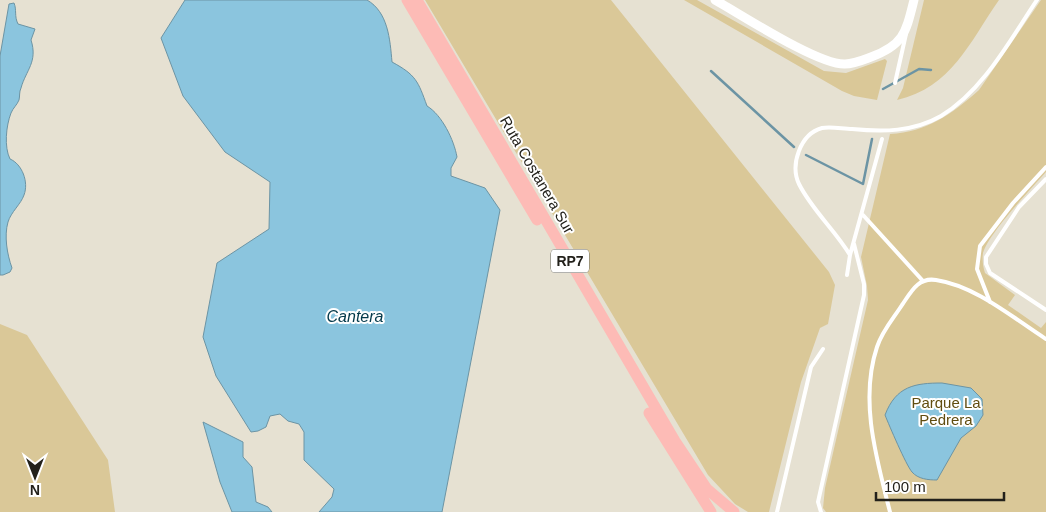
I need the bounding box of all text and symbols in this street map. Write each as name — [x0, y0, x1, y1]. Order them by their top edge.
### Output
street label: Ruta Costanera Sur — [497, 113, 578, 236]
road number: RP7 — [551, 250, 589, 272]
water label: Cantera — [327, 308, 384, 325]
park label: Parque La Pedrera — [911, 394, 981, 428]
north arrow — [10, 452, 60, 502]
scale bar — [876, 470, 1004, 502]
text: 100 m — [884, 478, 926, 495]
text: N — [30, 482, 40, 498]

